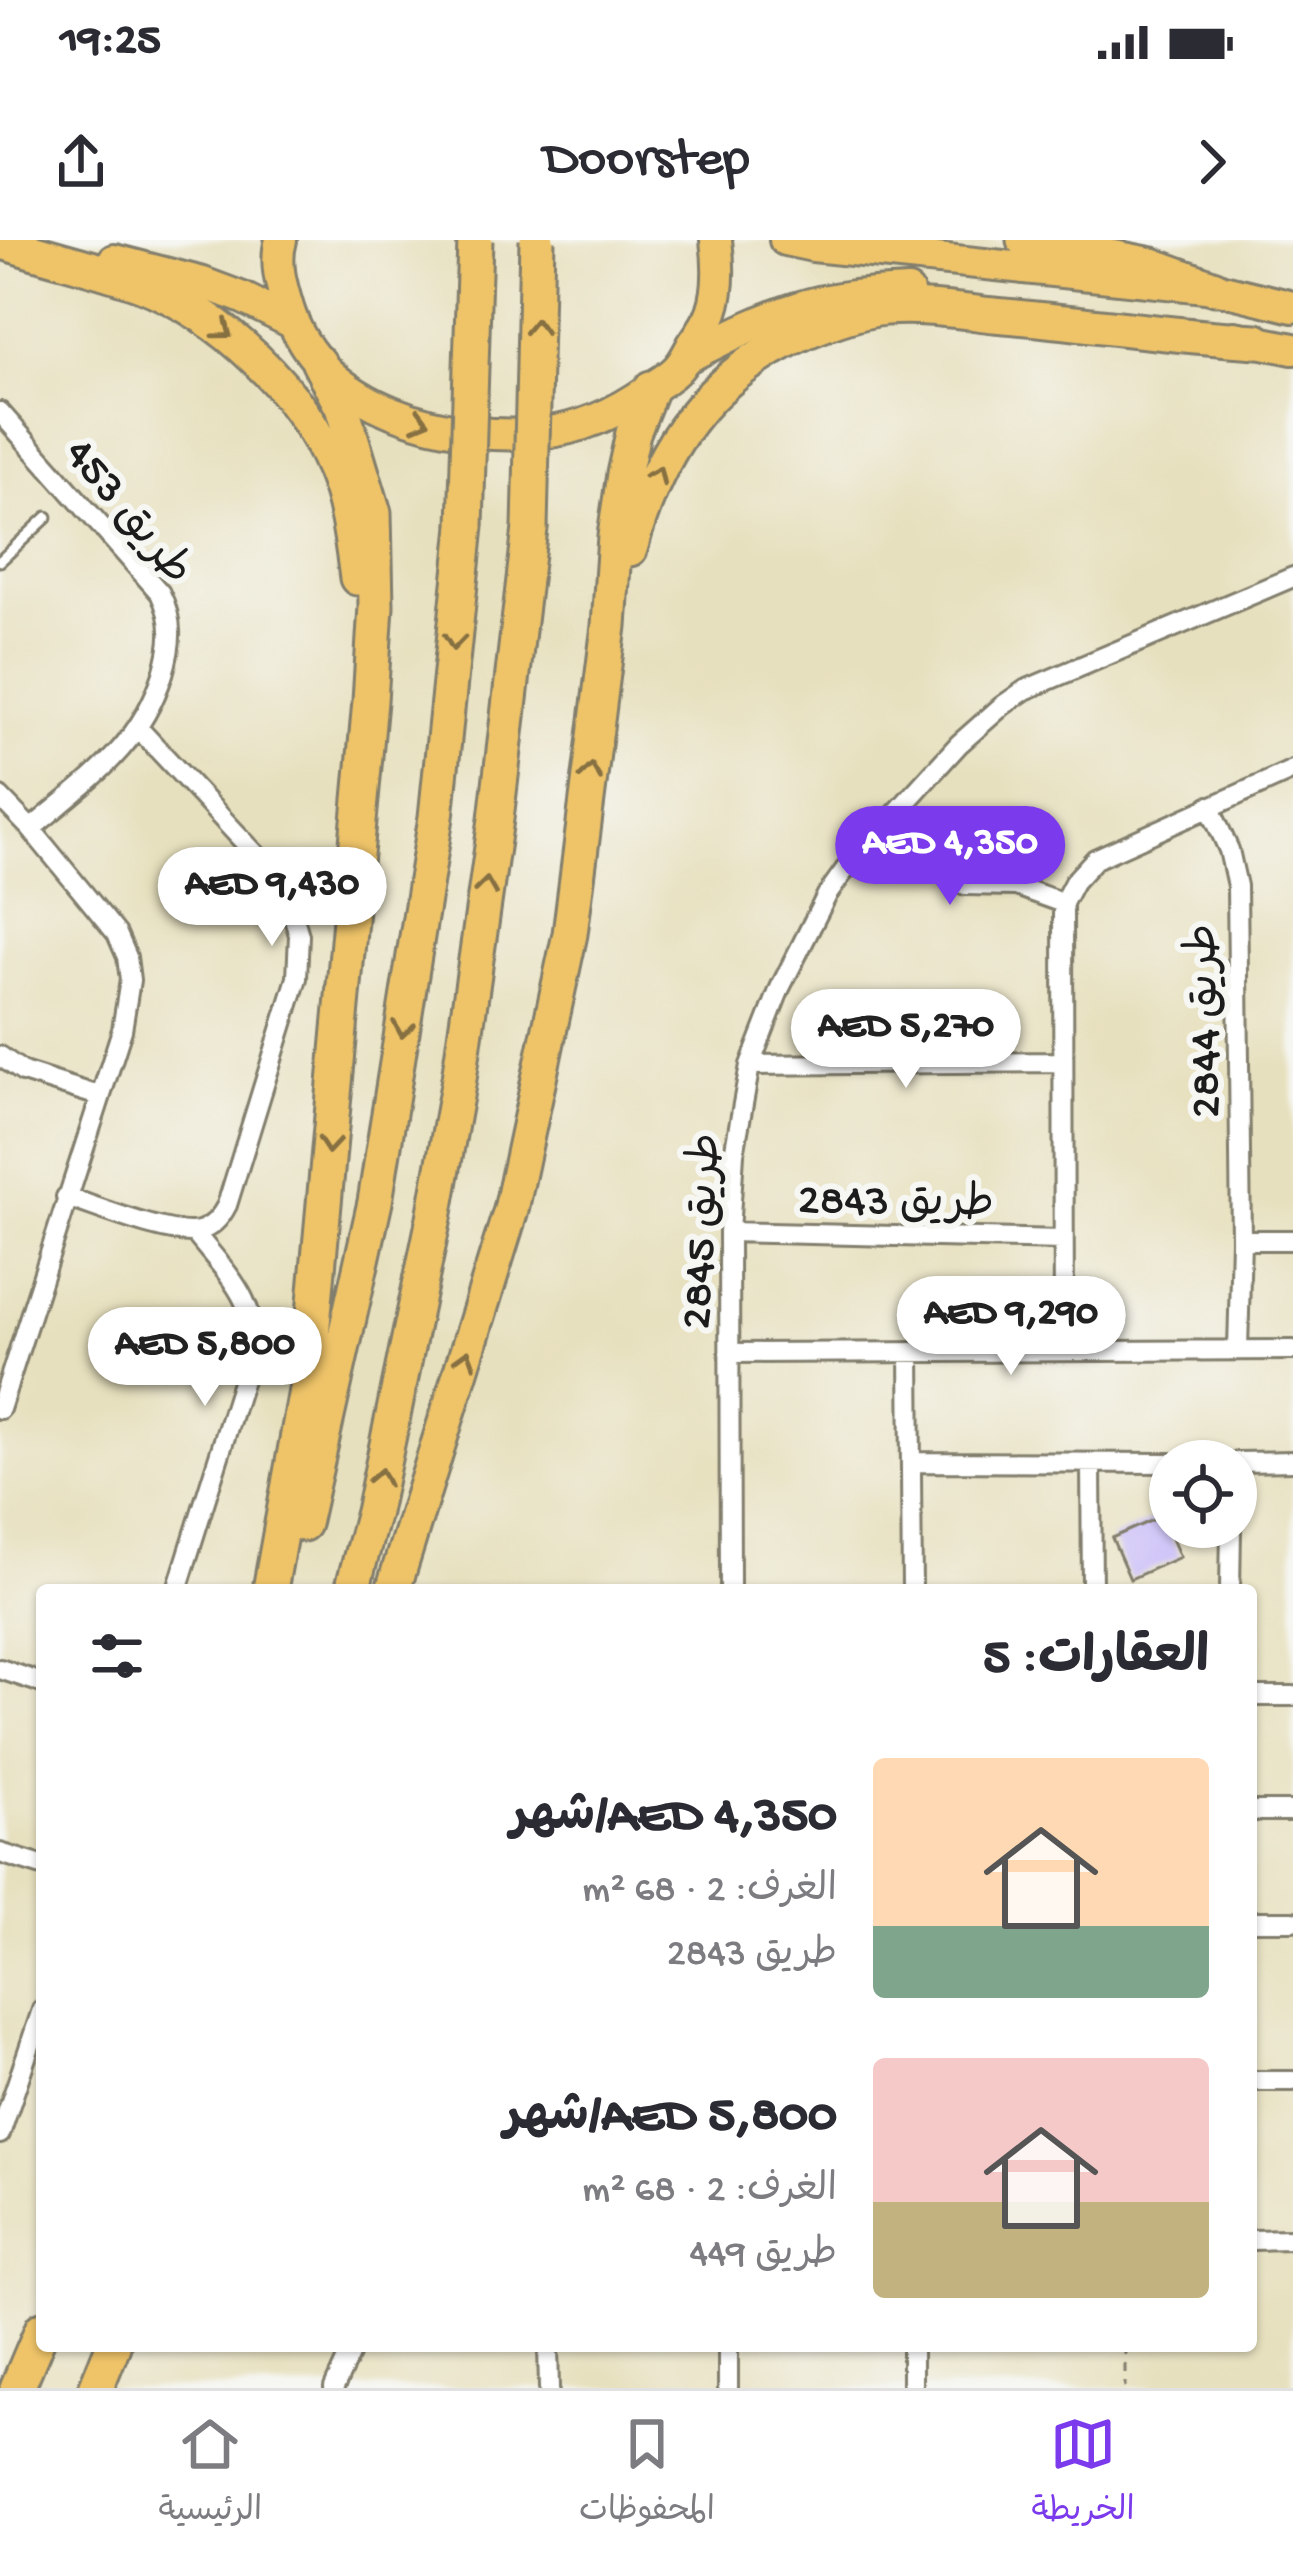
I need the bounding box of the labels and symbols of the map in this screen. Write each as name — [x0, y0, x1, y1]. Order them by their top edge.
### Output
one-way arrow — [210, 317, 232, 339]
one-way arrow — [522, 317, 548, 336]
one-way arrow — [411, 407, 431, 432]
street label: طريق 453 — [51, 430, 201, 598]
one-way arrow — [643, 466, 667, 487]
one-way arrow — [442, 633, 467, 652]
one-way arrow — [577, 763, 603, 782]
pin: AED 4,350 — [813, 806, 1087, 908]
pin: AED 9,430 — [135, 847, 409, 949]
one-way arrow — [472, 876, 498, 896]
street label: طريق 2844 — [1179, 923, 1236, 1119]
pin: AED 5,270 — [769, 989, 1043, 1091]
one-way arrow — [391, 1019, 416, 1039]
street label: طريق 2845 — [673, 1132, 736, 1331]
one-way arrow — [317, 1136, 342, 1155]
street label: طريق 2843 — [797, 1176, 995, 1233]
pin: AED 9,290 — [874, 1276, 1148, 1378]
pin: AED 5,800 — [68, 1307, 342, 1409]
one-way arrow — [452, 1348, 477, 1369]
one-way arrow — [367, 1467, 392, 1487]

